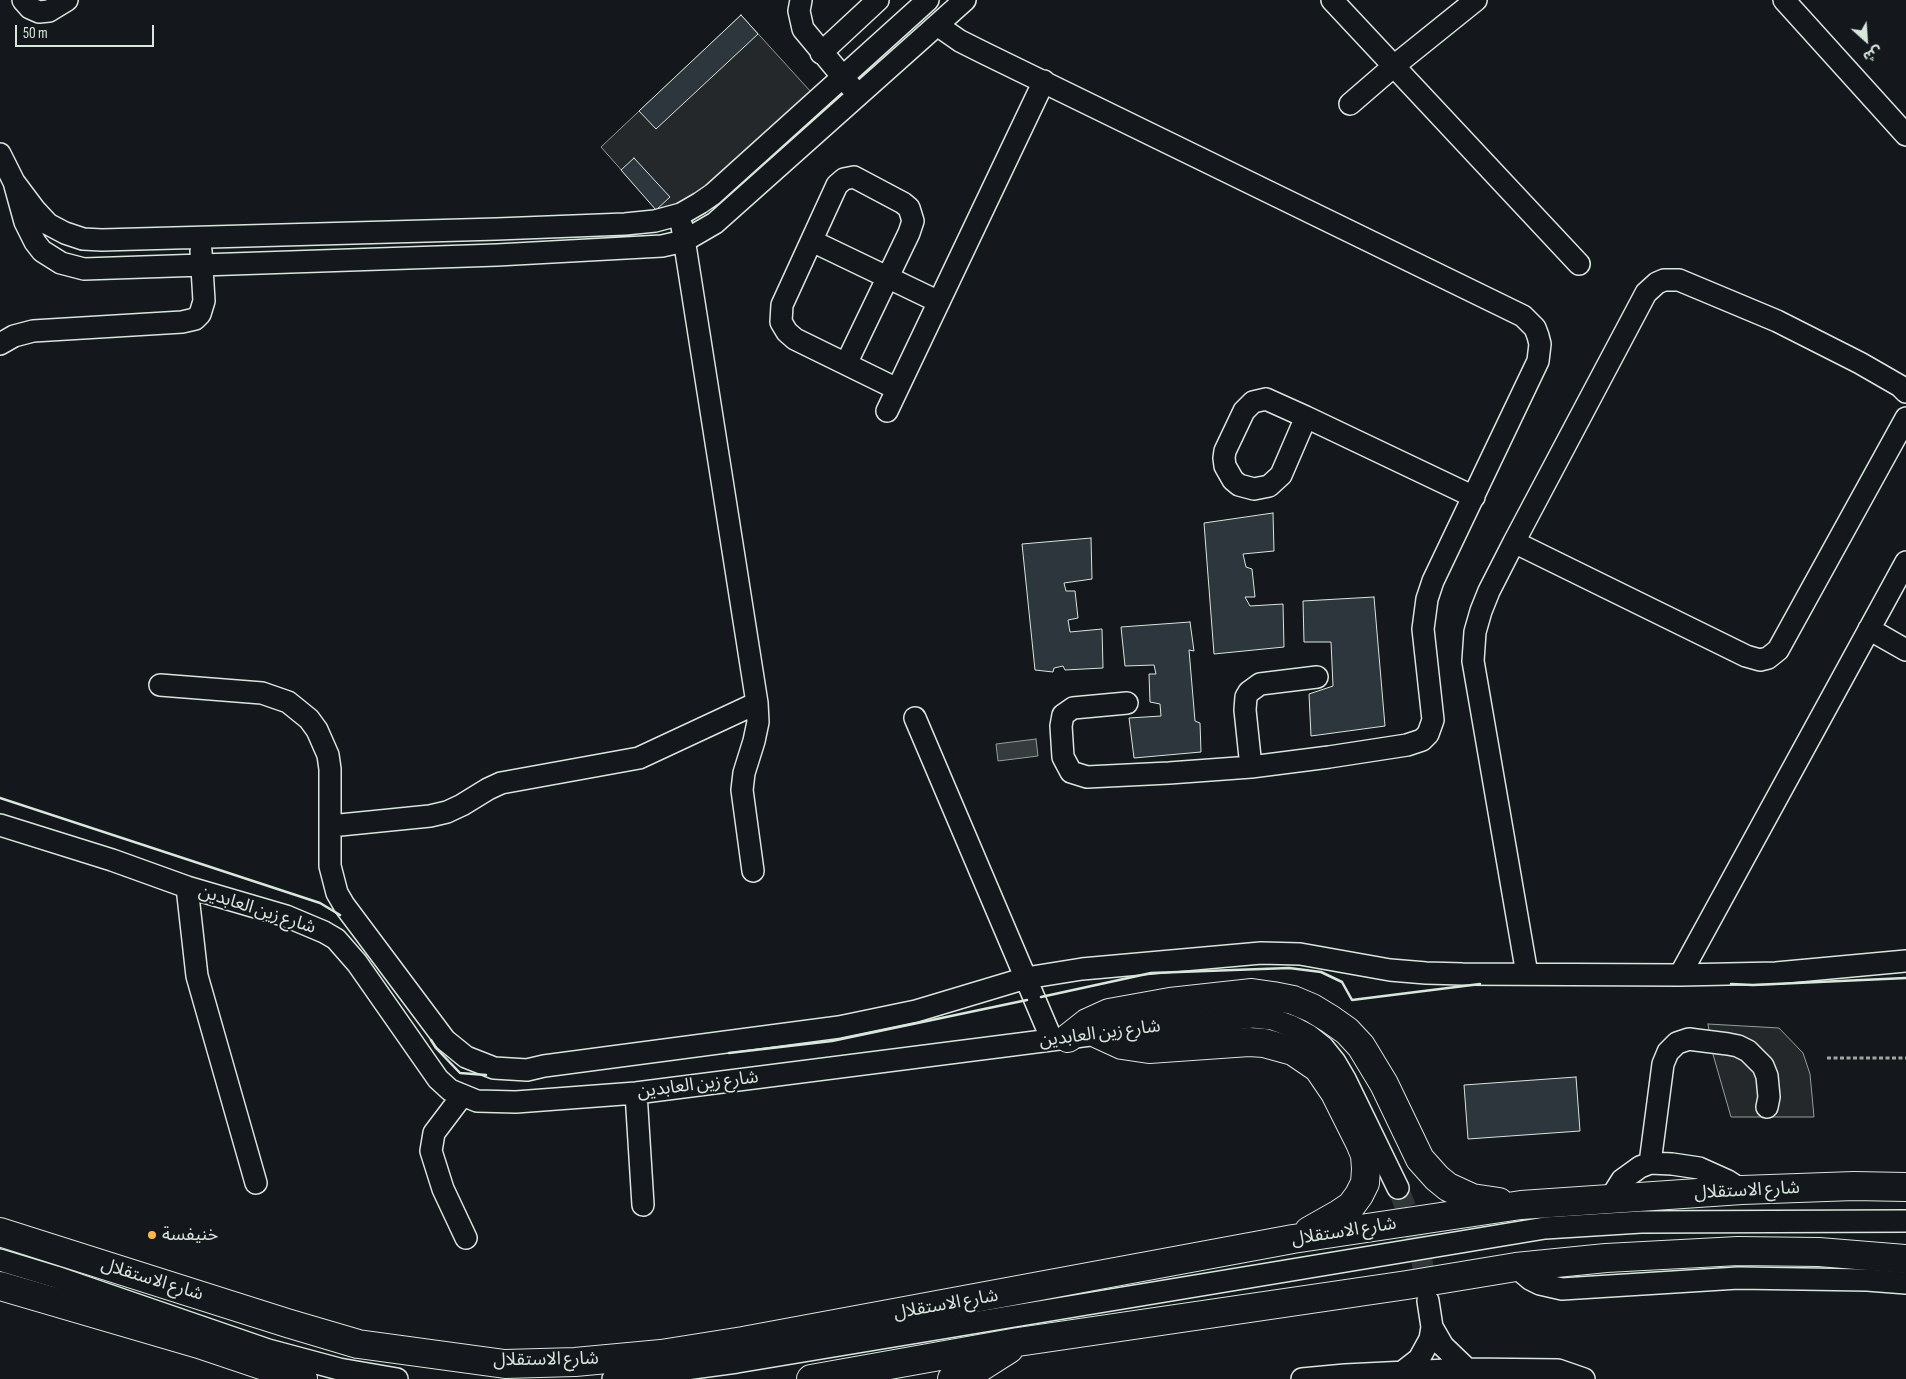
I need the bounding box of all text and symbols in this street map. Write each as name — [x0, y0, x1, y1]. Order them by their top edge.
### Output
scale bar — [18, 15, 156, 47]
north arrow — [1841, 15, 1891, 65]
text: 50 m — [23, 24, 48, 43]
text: ش — [1860, 42, 1885, 66]
street label: شارع زين العابدين — [196, 881, 318, 939]
street label: شارع زين العابدين — [1038, 1016, 1162, 1052]
street label: شارع زين العابدين — [636, 1067, 760, 1103]
street label: شارع الاستقلال — [1694, 1177, 1800, 1205]
street label: شارع الاستقلال — [1290, 1213, 1398, 1251]
place label: خنيفسة — [162, 1224, 218, 1246]
marker: خنيفسة — [146, 1229, 158, 1241]
street label: شارع الاستقلال — [98, 1254, 206, 1306]
street label: شارع الاستقلال — [892, 1285, 1000, 1325]
street label: شارع الاستقلال — [493, 1348, 599, 1372]

